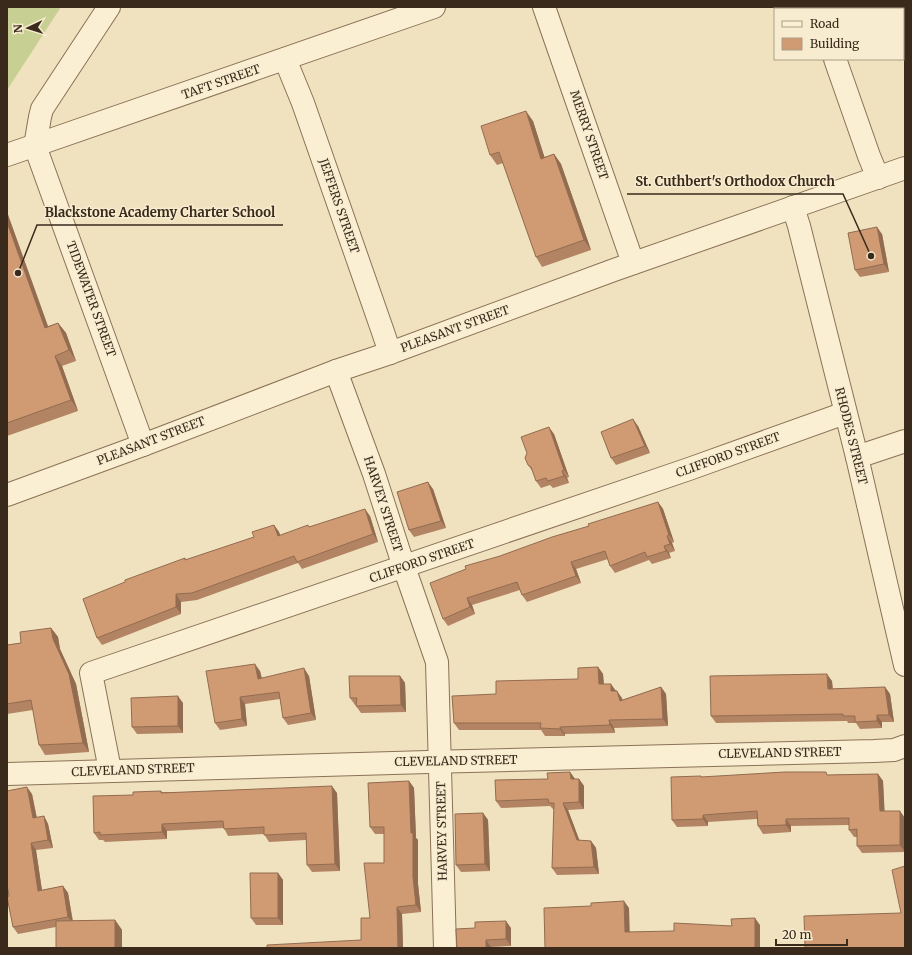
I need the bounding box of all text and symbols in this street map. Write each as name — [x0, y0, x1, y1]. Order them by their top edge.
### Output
north arrow — [8, 8, 48, 48]
legend — [774, 8, 904, 60]
text: Road — [810, 16, 839, 31]
text: N — [11, 24, 25, 34]
text: Building — [810, 36, 860, 51]
street label: TAFT STREET — [180, 61, 263, 102]
street label: MERRY STREET — [567, 88, 612, 182]
street label: JEFFERS STREET — [316, 155, 363, 256]
callout: St. Cuthbert's Orthodox Church — [627, 169, 843, 194]
text: St. Cuthbert's Orthodox Church — [635, 173, 835, 190]
callout: Blackstone Academy Charter School — [37, 200, 283, 225]
text: Blackstone Academy Charter School — [45, 204, 275, 221]
street label: TIDEWATER STREET — [64, 239, 120, 359]
street label: PLEASANT STREET — [398, 302, 512, 355]
street label: RHODES STREET — [832, 386, 871, 487]
street label: PLEASANT STREET — [95, 413, 208, 468]
street label: CLIFFORD STREET — [674, 428, 783, 480]
street label: HARVEY STREET — [361, 454, 406, 554]
street label: CLIFFORD STREET — [367, 535, 477, 586]
street label: CLEVELAND STREET — [718, 744, 842, 761]
street label: CLEVELAND STREET — [394, 752, 518, 769]
street label: CLEVELAND STREET — [71, 760, 196, 779]
street label: HARVEY STREET — [433, 780, 450, 881]
scale bar — [776, 921, 847, 947]
text: 20 m — [782, 927, 811, 942]

